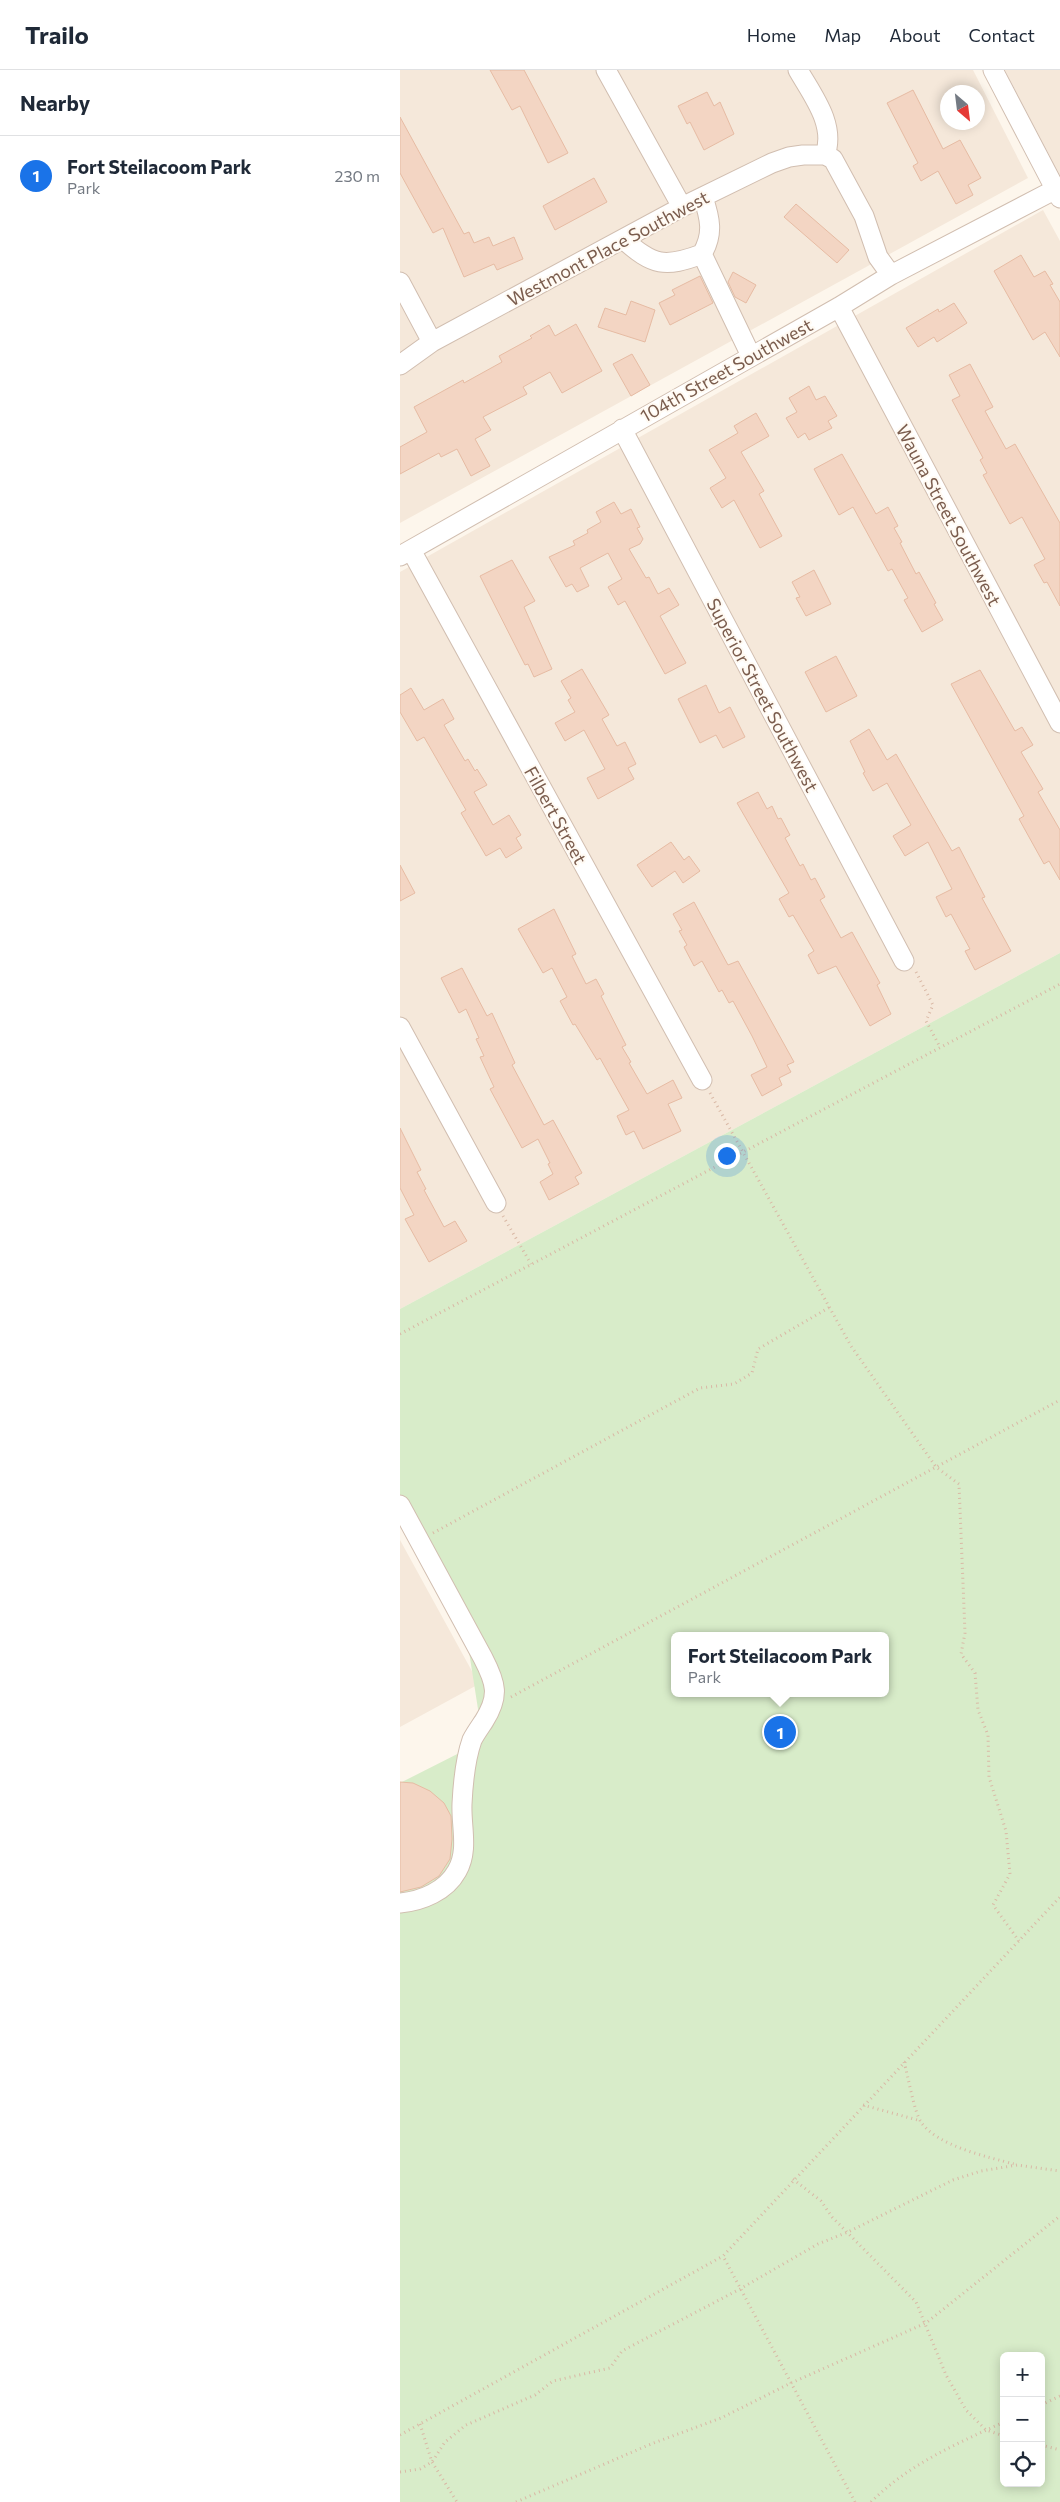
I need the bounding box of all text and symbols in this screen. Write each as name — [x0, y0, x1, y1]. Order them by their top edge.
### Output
text: Trailo — [25, 20, 89, 49]
text: Home — [747, 24, 796, 46]
text: Map — [824, 24, 861, 46]
text: About — [889, 24, 941, 46]
text: Contact — [969, 24, 1035, 46]
north arrow — [940, 85, 985, 130]
text: Nearby — [20, 90, 90, 115]
text: Fort Steilacoom Park — [67, 155, 251, 178]
text: 1 — [32, 166, 40, 185]
text: 230 m — [335, 166, 380, 185]
text: Park — [67, 178, 100, 197]
street label: Westmont Place Southwest — [504, 186, 712, 310]
street label: 104th Street Southwest — [636, 313, 816, 427]
street label: Wauna Street Southwest — [892, 421, 1006, 609]
street label: Superior Street Southwest — [703, 594, 823, 796]
street label: Filbert Street — [520, 762, 592, 868]
your location — [714, 1143, 740, 1169]
popup — [671, 1632, 889, 1697]
text: Fort Steilacoom Park — [688, 1644, 872, 1667]
text: Park — [688, 1667, 721, 1686]
pin: 1 — [764, 1713, 796, 1751]
map controls — [1000, 2352, 1045, 2487]
button: + — [1000, 2352, 1045, 2397]
button: − — [1000, 2397, 1045, 2442]
button: locate — [1000, 2442, 1045, 2487]

